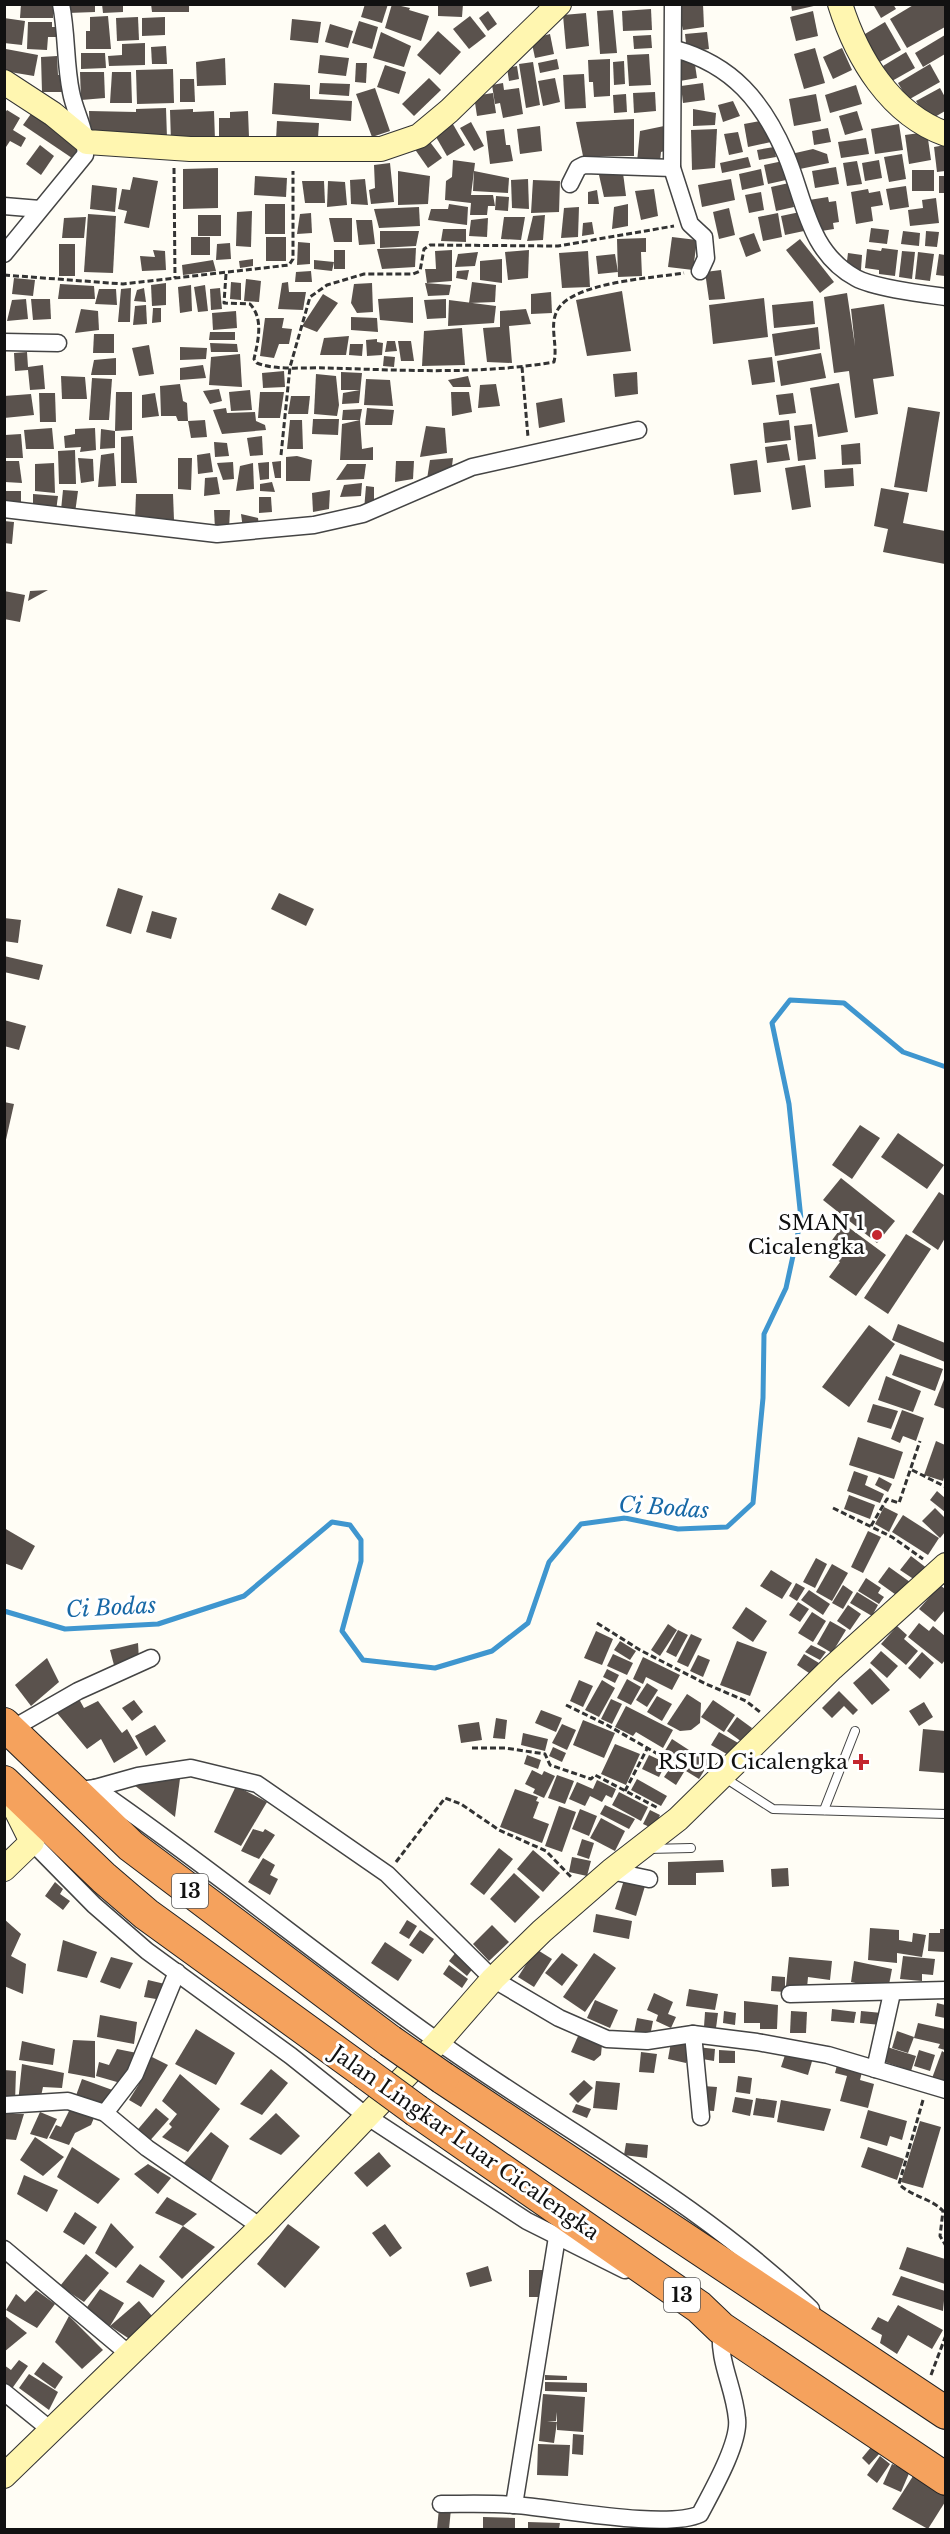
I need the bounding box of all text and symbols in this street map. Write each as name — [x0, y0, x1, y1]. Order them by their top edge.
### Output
place label: SMAN 1 Cicalengka — [748, 1210, 865, 1260]
marker: SMAN 1 Cicalengka — [870, 1228, 884, 1242]
water label: Ci Bodas — [618, 1491, 710, 1524]
water label: Ci Bodas — [65, 1592, 157, 1623]
place label: RSUD Cicalengka — [658, 1749, 848, 1775]
marker: RSUD Cicalengka — [852, 1753, 870, 1771]
road number: 13 — [172, 1874, 208, 1908]
street label: Jalan Lingkar Luar Cicalengka — [323, 2038, 604, 2246]
road number: 13 — [664, 2278, 700, 2312]

